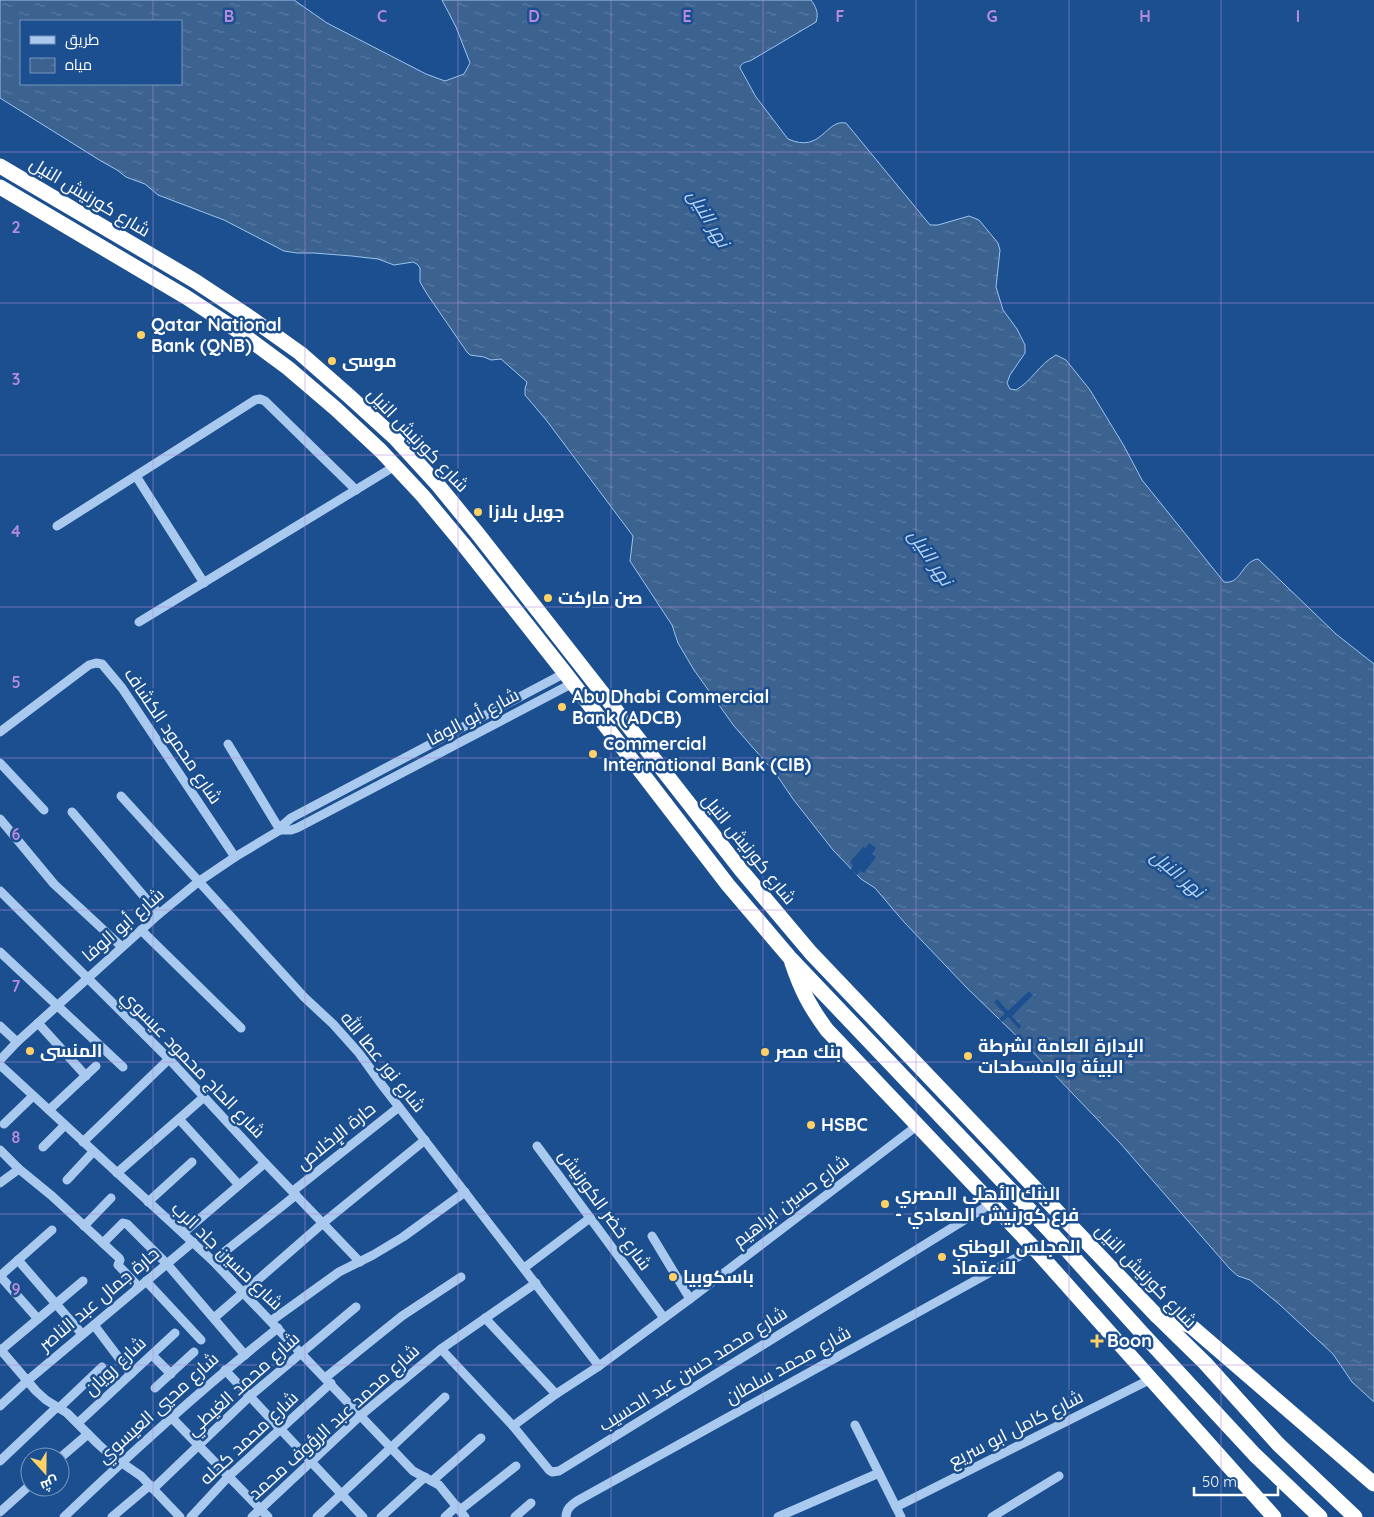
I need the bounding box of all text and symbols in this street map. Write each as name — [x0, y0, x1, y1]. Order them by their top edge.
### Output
text: B — [224, 6, 234, 26]
text: C — [377, 6, 387, 26]
text: D — [528, 6, 540, 26]
text: E — [682, 6, 692, 26]
text: F — [836, 6, 845, 26]
text: G — [986, 6, 998, 26]
text: H — [1139, 6, 1151, 26]
text: I — [1296, 6, 1300, 26]
legend — [20, 20, 182, 85]
text: طريق — [65, 30, 99, 50]
text: مياه — [65, 55, 92, 74]
street label: شارع كورنيش النيل — [25, 152, 155, 242]
water label: نهر النيل — [682, 185, 737, 253]
text: 2 — [11, 217, 21, 237]
place label: Qatar National Bank (QNB) — [151, 313, 282, 357]
marker: Qatar National Bank (QNB) — [135, 329, 147, 341]
place label: موسى — [342, 349, 397, 372]
marker: موسى — [326, 355, 338, 367]
text: 3 — [12, 369, 20, 389]
street label: شارع كورنيش النيل — [362, 383, 474, 497]
place label: جويل بلازا — [488, 500, 564, 523]
marker: جويل بلازا — [472, 506, 484, 518]
text: 4 — [11, 521, 21, 541]
water label: نهر النيل — [903, 524, 960, 592]
place label: صن ماركت — [558, 586, 643, 609]
marker: صن ماركت — [542, 592, 554, 604]
street label: شارع محمود الكشاف — [118, 663, 228, 809]
text: 5 — [11, 672, 21, 692]
street label: شارع أبو الوفا — [423, 683, 523, 751]
place label: Abu Dhabi Commercial Bank (ADCB) — [572, 685, 769, 729]
marker: Abu Dhabi Commercial Bank (ADCB) — [556, 701, 568, 713]
place label: Commercial International Bank (CIB) — [603, 732, 811, 776]
marker: Commercial International Bank (CIB) — [587, 748, 599, 760]
street label: شارع كورنيش النيل — [697, 788, 801, 910]
text: 6 — [12, 824, 21, 844]
water label: نهر النيل — [1146, 843, 1211, 904]
street label: شارع أبو الوفا — [77, 883, 169, 967]
text: 7 — [12, 976, 21, 996]
street label: شارع الحاج محمود عيسوي — [114, 985, 270, 1145]
street label: شارع نور عطا الله — [335, 1007, 431, 1117]
place label: الإدارة العامة لشرطة البيئة والمسطحات — [978, 1034, 1144, 1078]
place label: المنسى — [40, 1039, 102, 1062]
place label: بنك مصر — [774, 1040, 841, 1063]
marker: المنسى — [24, 1045, 36, 1057]
marker: بنك مصر — [759, 1046, 771, 1058]
marker: الإدارة العامة لشرطة البيئة والمسطحات — [962, 1050, 974, 1062]
street label: حارة الإخلاص — [291, 1097, 380, 1175]
place label: HSBC — [821, 1113, 868, 1136]
marker: HSBC — [805, 1119, 817, 1131]
text: 8 — [12, 1127, 21, 1147]
street label: شارع خضر الكورنيش — [553, 1145, 657, 1275]
street label: شارع حسين ابراهيم — [728, 1149, 854, 1253]
place label: البنك الأهلي المصري - فرع كورنيش المعادي — [895, 1182, 1079, 1229]
street label: شارع حسين جاد الرب — [166, 1197, 288, 1315]
marker: البنك الأهلي المصري - فرع كورنيش المعادي — [879, 1198, 891, 1210]
street label: شارع كورنيش النيل — [1090, 1219, 1202, 1333]
place label: المجلس الوطني للاعتماد — [952, 1235, 1081, 1279]
street label: حارة جمال عبد الناصر — [33, 1242, 164, 1356]
marker: المجلس الوطني للاعتماد — [936, 1251, 948, 1263]
place label: باسكوبيا — [683, 1265, 754, 1288]
marker: باسكوبيا — [667, 1271, 679, 1283]
text: 9 — [11, 1279, 21, 1299]
street label: شارع محمد حسن عبد الحسيب — [594, 1301, 792, 1437]
street label: شارع محمد سلطان — [721, 1321, 855, 1409]
street label: شارع محمد الغيطي — [181, 1327, 306, 1443]
place label: Boon — [1107, 1329, 1152, 1352]
street label: شارع رويان — [79, 1331, 151, 1401]
marker: Boon — [1091, 1335, 1103, 1347]
street label: شارع محمد عبد الرؤوف محمد — [244, 1339, 424, 1505]
street label: شارع محيي العيسوي — [92, 1347, 225, 1470]
street label: شارع كامل ابو سريع — [945, 1385, 1087, 1473]
street label: شارع محمد كحله — [194, 1386, 304, 1490]
north arrow — [20, 1447, 70, 1497]
scale bar — [1194, 1464, 1278, 1496]
text: 50 m — [1202, 1472, 1237, 1491]
text: ش — [38, 1473, 61, 1496]

